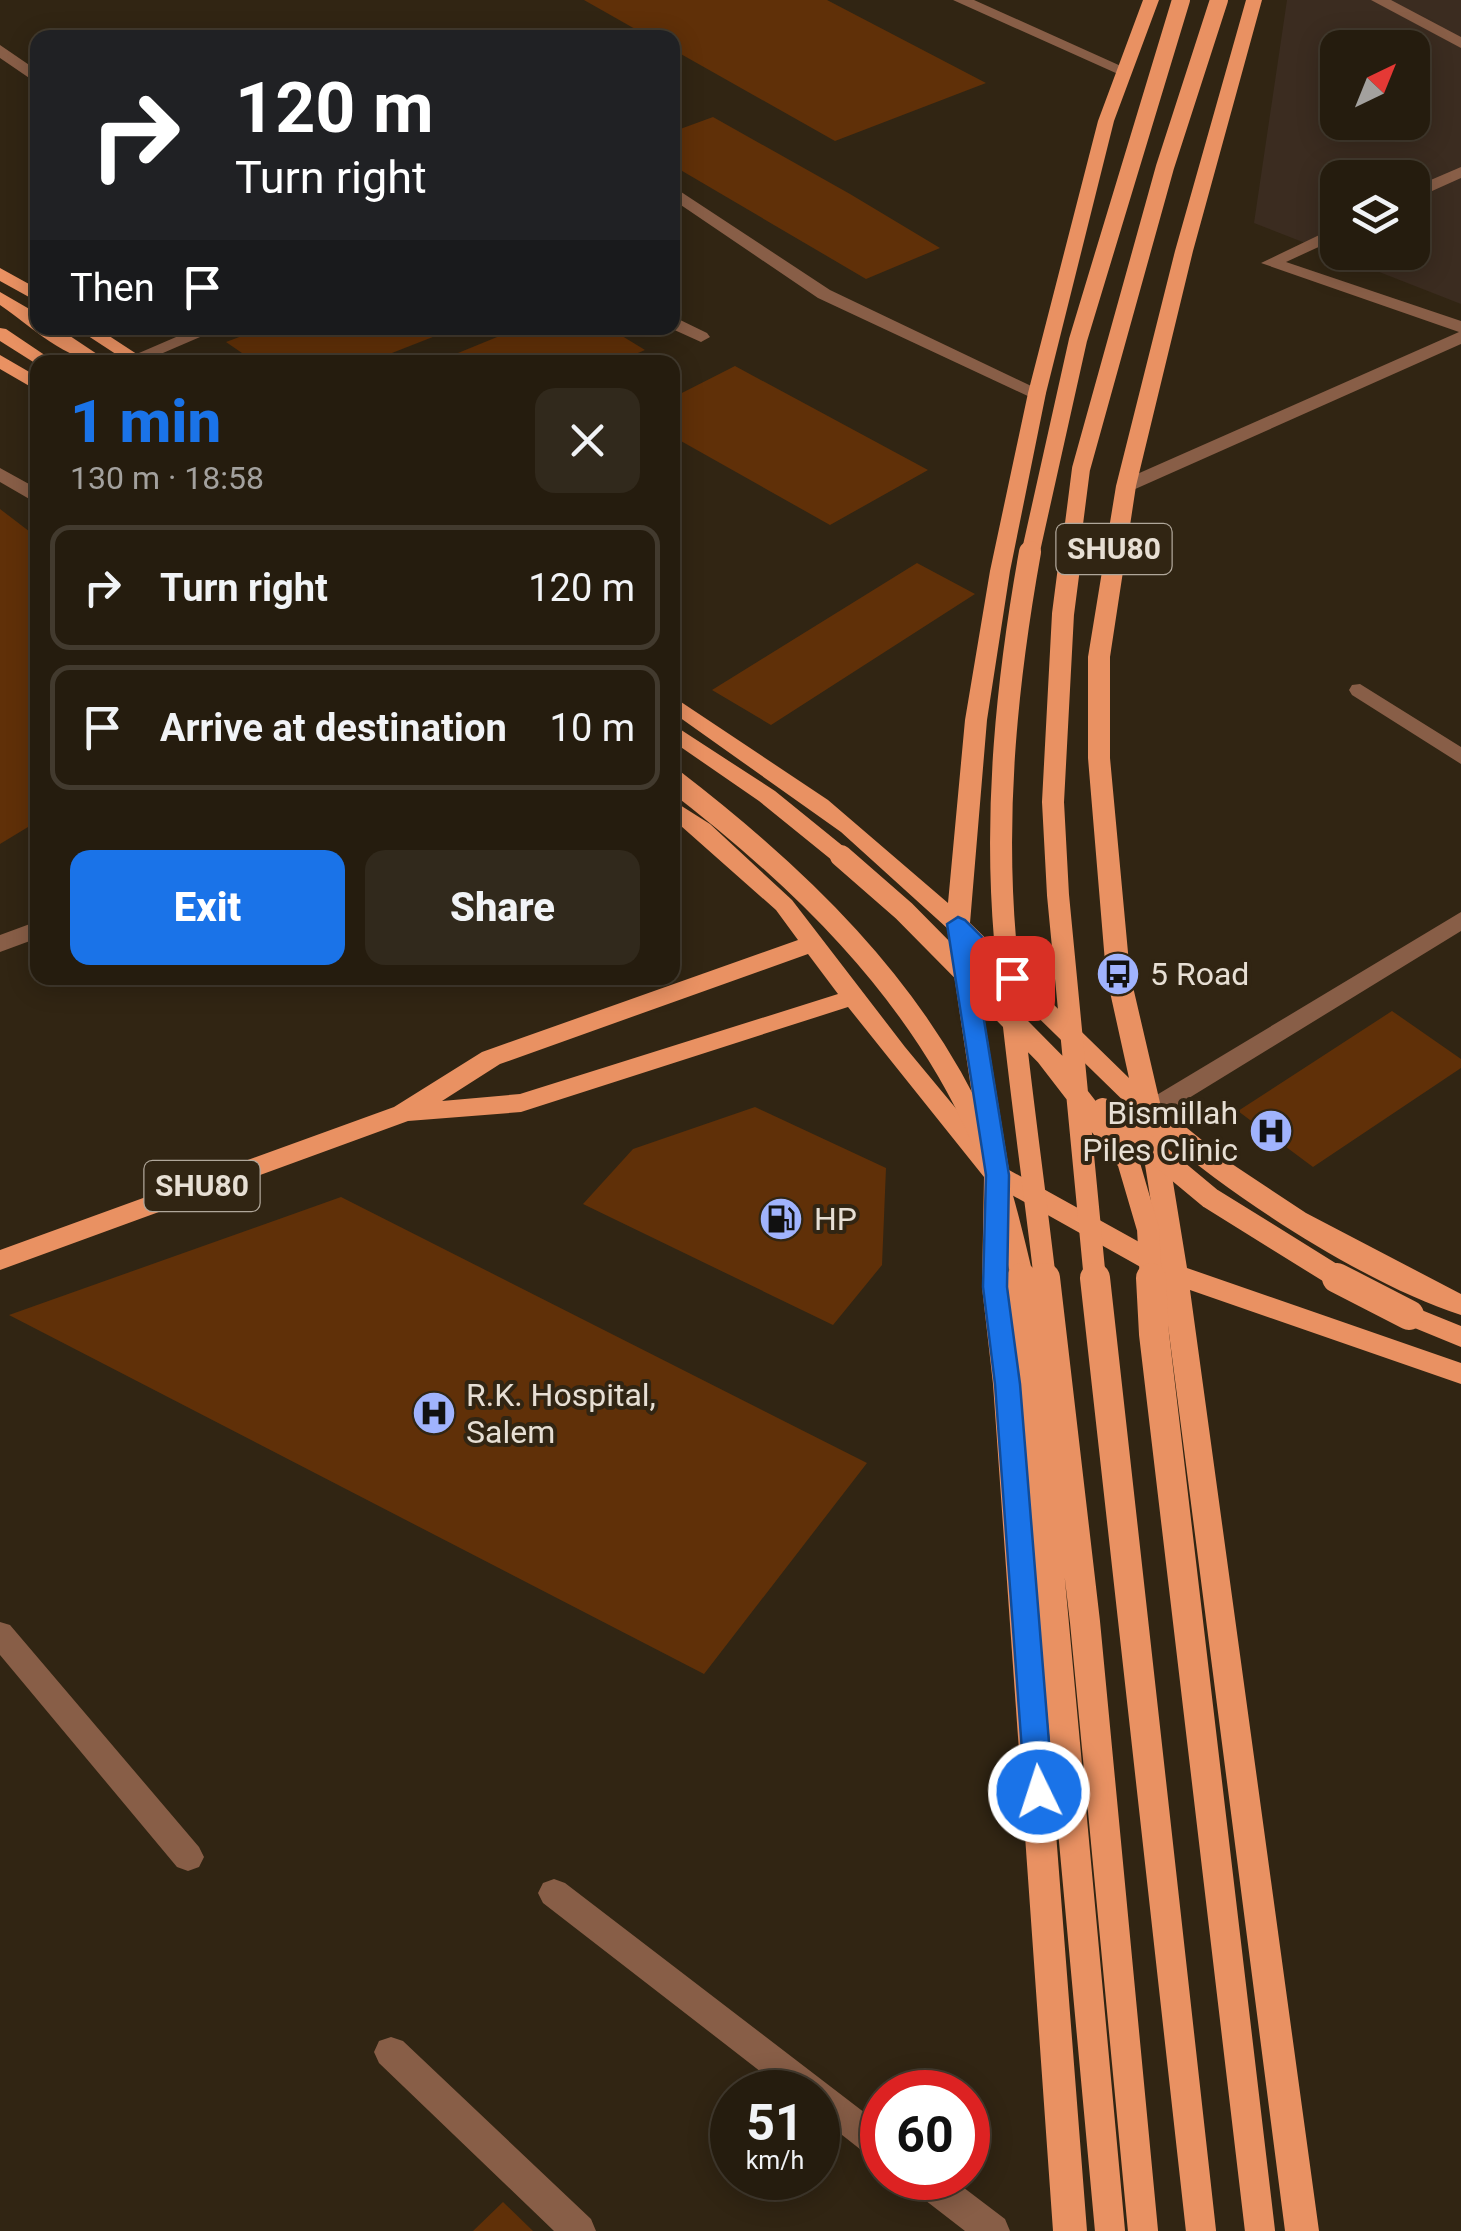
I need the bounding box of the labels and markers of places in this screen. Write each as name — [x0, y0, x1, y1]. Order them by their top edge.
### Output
pin — [970, 936, 1055, 1021]
bus stop icon: 5 Road — [1095, 951, 1141, 997]
place label: 5 Road — [1150, 955, 1249, 993]
place label: Bismillah Piles Clinic — [1082, 1094, 1238, 1169]
hospital icon: Bismillah Piles Clinic — [1248, 1108, 1294, 1154]
fuel station icon: HP — [758, 1196, 804, 1242]
place label: HP — [814, 1200, 857, 1238]
place label: R.K. Hospital, Salem — [466, 1376, 656, 1451]
hospital icon: R.K. Hospital, Salem — [411, 1390, 457, 1436]

